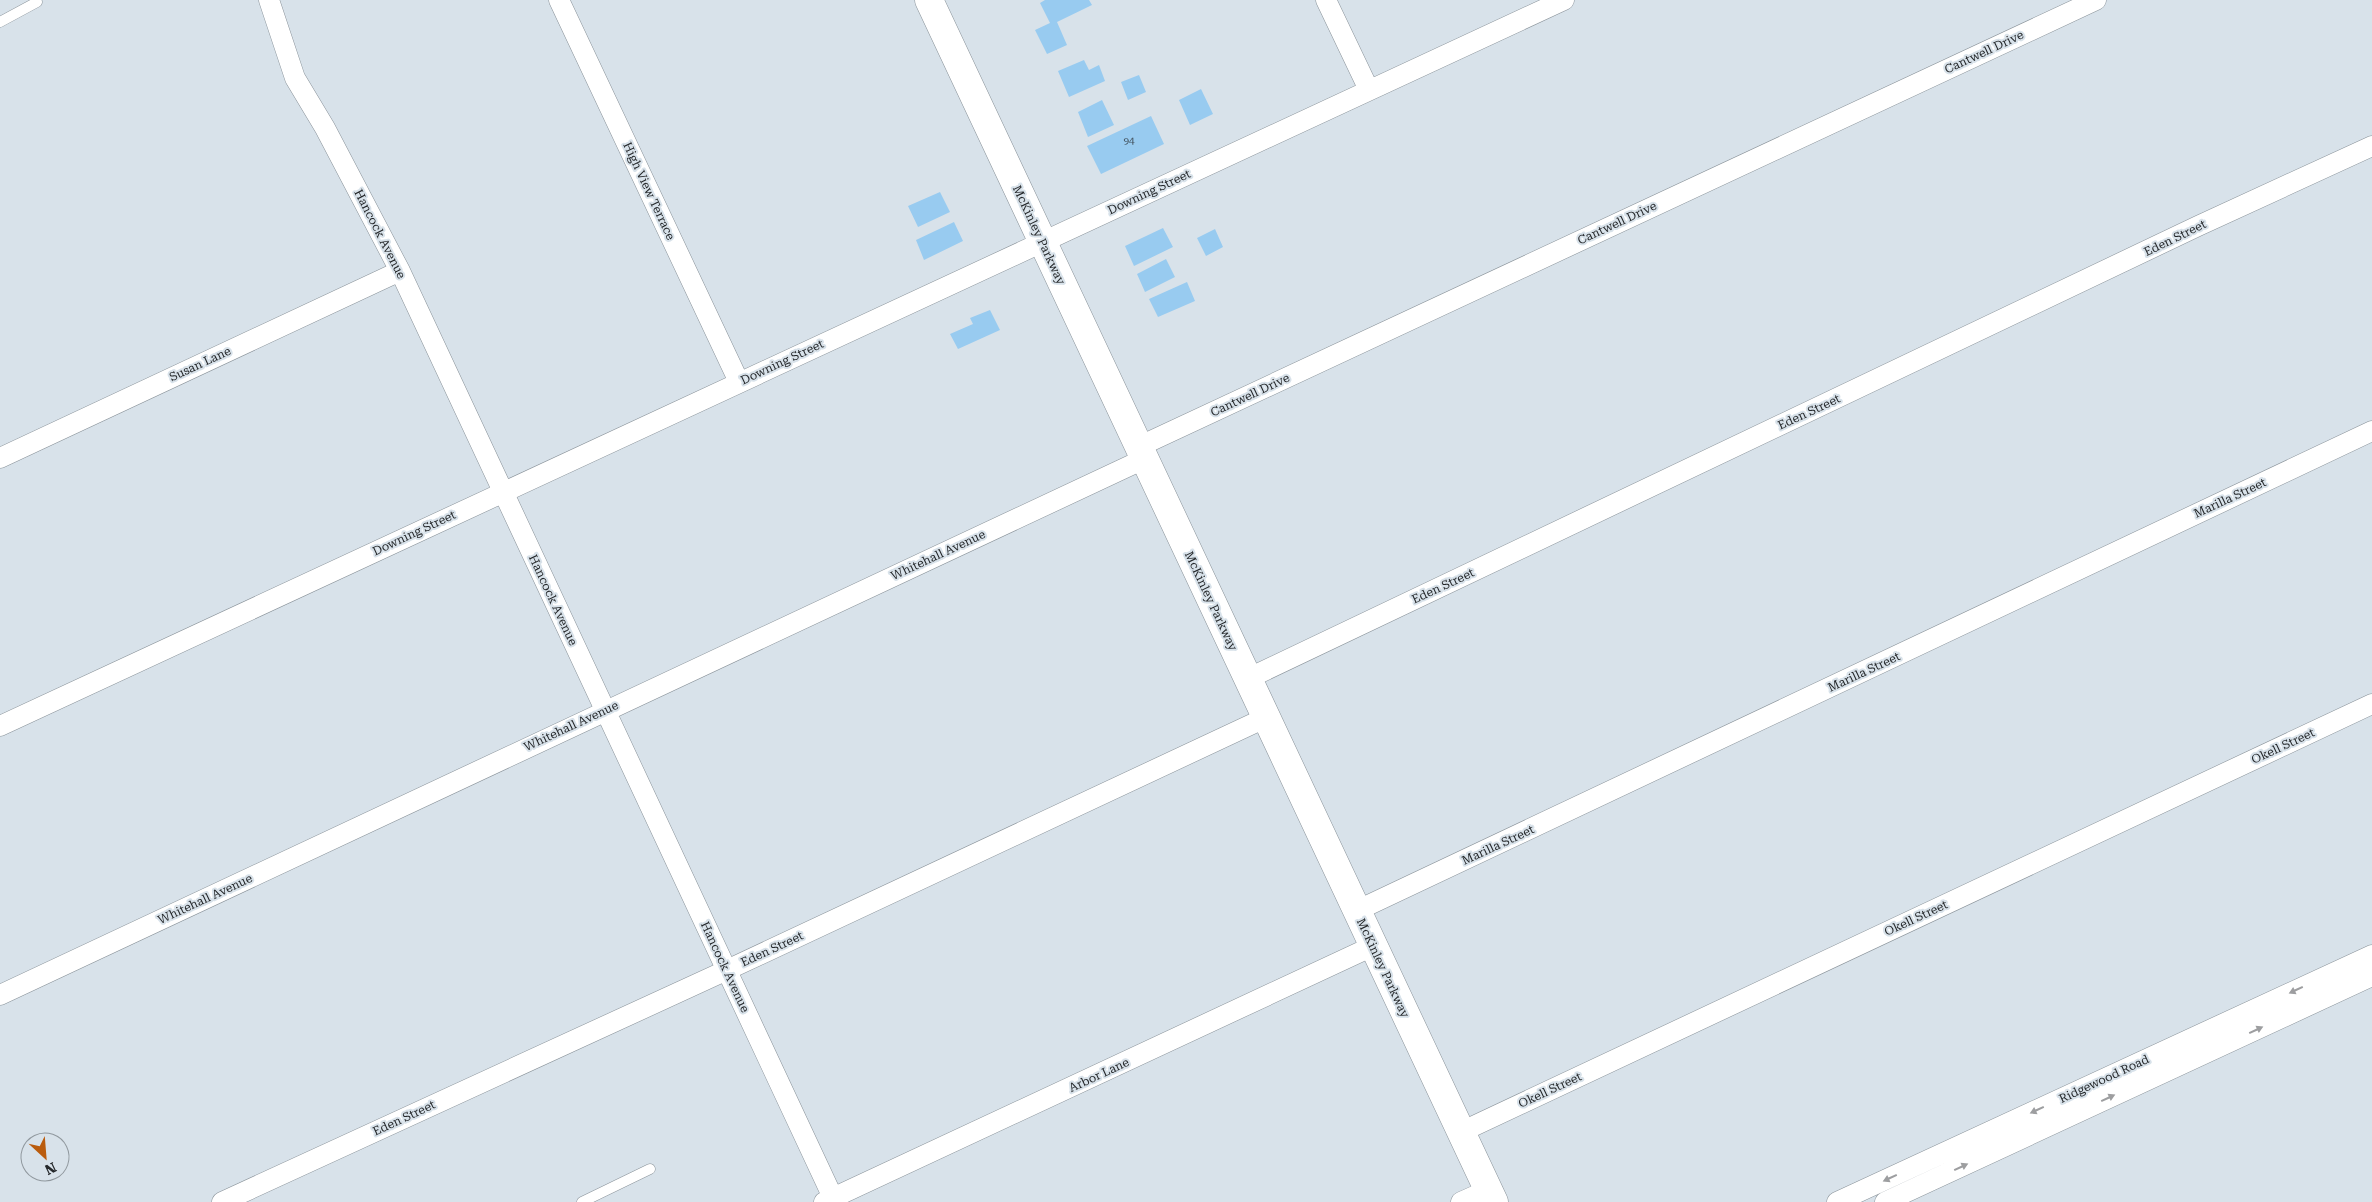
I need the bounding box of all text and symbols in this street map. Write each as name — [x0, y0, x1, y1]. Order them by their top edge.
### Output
street label: Cantwell Drive — [1942, 27, 2026, 76]
house number: 94 — [1123, 135, 1135, 146]
street label: High View Terrace — [620, 140, 678, 243]
street label: Downing Street — [1105, 166, 1193, 217]
street label: McKinley Parkway — [1010, 183, 1069, 288]
street label: Hancock Avenue — [351, 187, 409, 281]
street label: Cantwell Drive — [1575, 198, 1659, 247]
street label: Eden Street — [2142, 217, 2209, 259]
street label: Downing Street — [738, 336, 826, 387]
street label: Susan Lane — [167, 343, 233, 384]
street label: Cantwell Drive — [1208, 370, 1292, 419]
street label: Eden Street — [1776, 391, 1843, 433]
street label: Marilla Street — [2192, 475, 2269, 521]
street label: Downing Street — [370, 507, 458, 558]
street label: Whitehall Avenue — [889, 527, 988, 583]
street label: McKinley Parkway — [1182, 549, 1241, 654]
street label: Hancock Avenue — [526, 552, 580, 648]
street label: Eden Street — [1410, 565, 1477, 607]
street label: Marilla Street — [1826, 649, 1903, 695]
street label: Whitehall Avenue — [522, 698, 621, 754]
street label: Okell Street — [2249, 725, 2317, 767]
street label: Marilla Street — [1460, 822, 1537, 868]
street label: Whitehall Avenue — [156, 871, 255, 927]
street label: Okell Street — [1882, 897, 1950, 939]
street label: McKinley Parkway — [1354, 916, 1413, 1021]
street label: Hancock Avenue — [698, 919, 752, 1015]
street label: Eden Street — [739, 928, 806, 970]
one-way arrow — [2289, 987, 2303, 995]
one-way arrow — [2249, 1026, 2263, 1034]
street label: Ridgewood Road — [2057, 1052, 2151, 1106]
street label: Arbor Lane — [1067, 1055, 1132, 1095]
street label: Okell Street — [1516, 1069, 1584, 1111]
one-way arrow — [2101, 1094, 2115, 1102]
street label: Eden Street — [371, 1097, 438, 1139]
one-way arrow — [2030, 1106, 2044, 1114]
north arrow — [20, 1132, 70, 1182]
text: N — [42, 1159, 59, 1178]
one-way arrow — [1954, 1162, 1968, 1170]
one-way arrow — [1883, 1174, 1897, 1182]

